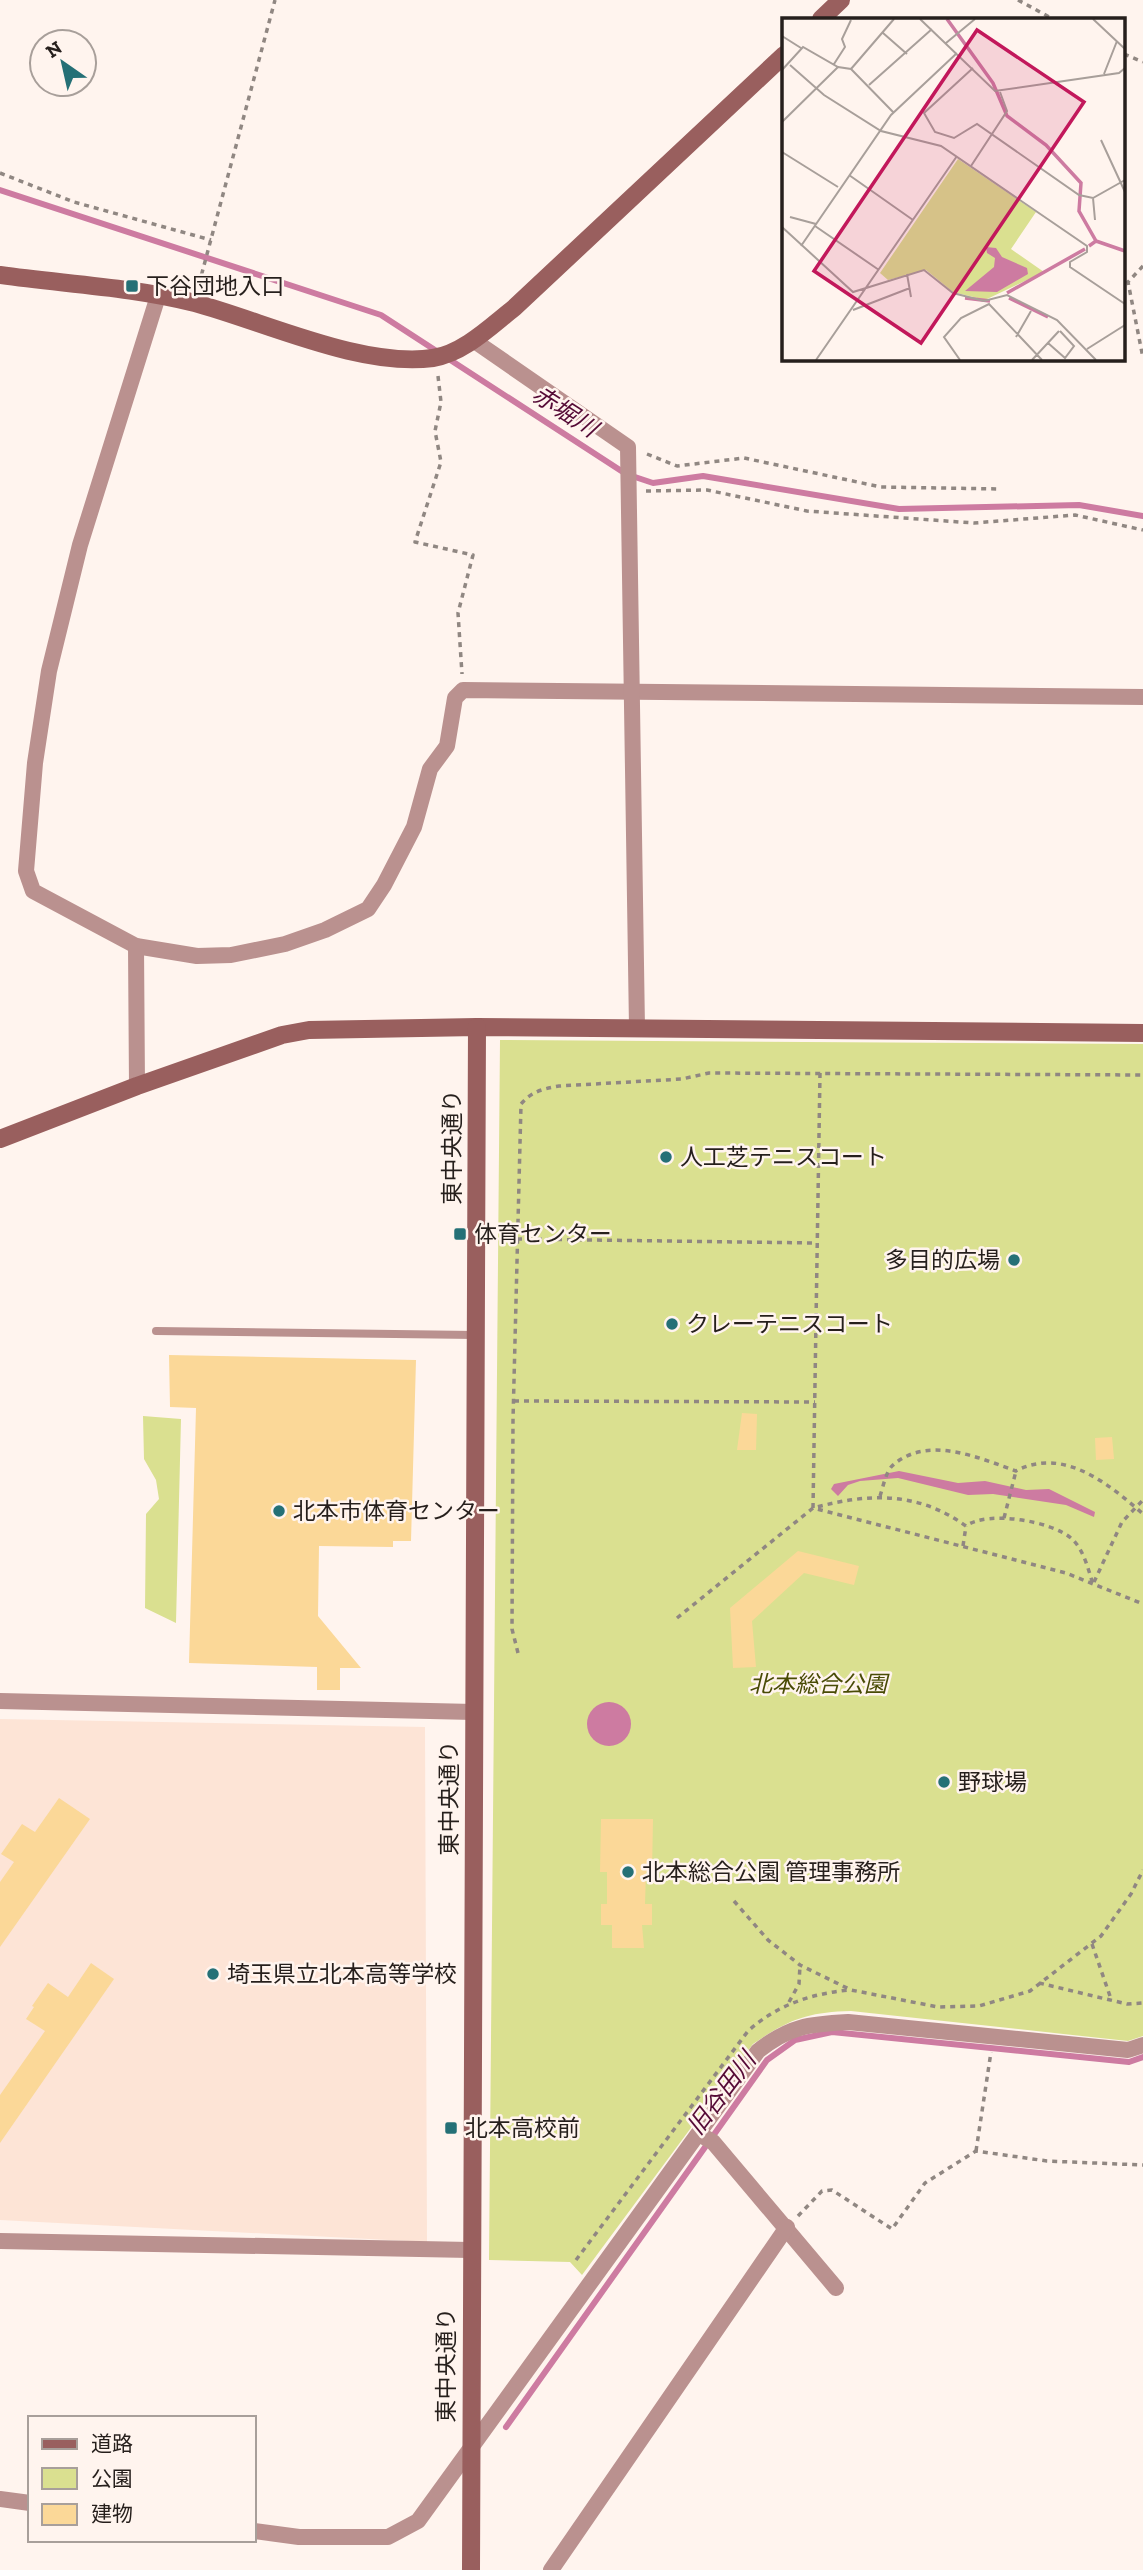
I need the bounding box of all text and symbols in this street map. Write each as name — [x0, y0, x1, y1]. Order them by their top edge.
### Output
inset map — [782, 18, 1126, 360]
north arrow — [28, 28, 98, 98]
text: N — [41, 36, 66, 63]
place label: 下谷団地入口 — [146, 272, 284, 300]
marker: 下谷団地入口 — [124, 278, 140, 294]
water label: 赤堀川 — [527, 379, 606, 444]
street label: 東中央通り — [438, 1090, 466, 1205]
place label: 人工芝テニスコート — [680, 1143, 887, 1171]
marker: 人工芝テニスコート — [658, 1149, 674, 1165]
place label: 体育センター — [474, 1220, 612, 1248]
marker: 体育センター — [452, 1226, 468, 1242]
place label: 多目的広場 — [885, 1246, 1000, 1274]
marker: 多目的広場 — [1006, 1252, 1022, 1268]
place label: クレーテニスコート — [686, 1310, 893, 1338]
marker: クレーテニスコート — [664, 1316, 680, 1332]
place label: 北本市体育センター — [293, 1497, 500, 1525]
marker: 北本市体育センター — [271, 1503, 287, 1519]
park label: 北本総合公園 — [749, 1670, 890, 1698]
street label: 東中央通り — [435, 1741, 463, 1856]
place label: 野球場 — [958, 1768, 1027, 1796]
marker: 野球場 — [936, 1774, 952, 1790]
place label: 北本総合公園 管理事務所 — [642, 1858, 900, 1886]
marker: 北本総合公園 管理事務所 — [620, 1864, 636, 1880]
place label: 埼玉県立北本高等学校 — [227, 1960, 457, 1988]
marker: 埼玉県立北本高等学校 — [205, 1966, 221, 1982]
water label: 旧谷田川 — [681, 2044, 763, 2140]
place label: 北本高校前 — [465, 2114, 580, 2142]
marker: 北本高校前 — [443, 2120, 459, 2136]
street label: 東中央通り — [432, 2308, 460, 2423]
legend — [28, 2416, 256, 2542]
text: 道路 — [91, 2431, 133, 2456]
text: 公園 — [91, 2466, 133, 2491]
text: 建物 — [91, 2501, 133, 2526]

